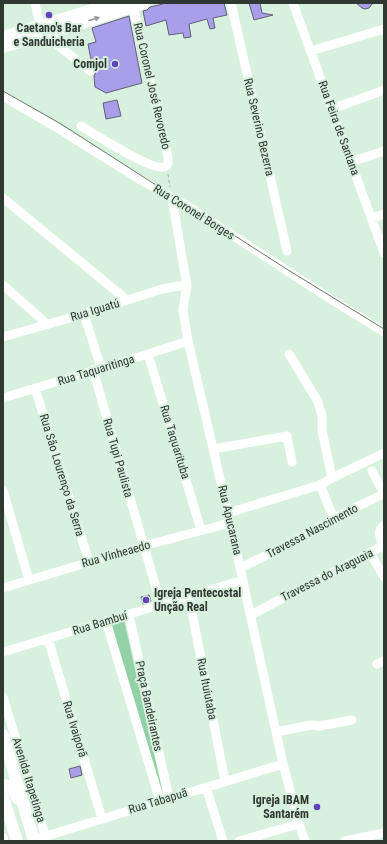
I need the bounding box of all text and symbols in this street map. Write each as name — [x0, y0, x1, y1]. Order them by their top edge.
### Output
marker: Caetano's Bar e Sanduicheria — [44, 10, 54, 20]
one-way arrow — [88, 16, 100, 22]
place label: Caetano's Bar e Sanduicheria — [13, 21, 85, 49]
street label: Rua Coronel José Revoredo — [131, 21, 173, 151]
place label: Comjol — [73, 57, 107, 71]
marker: Comjol — [110, 59, 120, 69]
street label: Rua Severino Bezerra — [241, 77, 277, 177]
street label: Rua Feira de Santana — [315, 79, 363, 177]
street label: Rua Coronel Borges — [151, 181, 237, 243]
street label: Rua Iguatú — [69, 296, 121, 324]
street label: Rua Taquaritinga — [56, 352, 136, 388]
street label: Rua Taquarituba — [157, 403, 193, 481]
street label: Rua São Lourenço da Serra — [37, 412, 87, 538]
street label: Rua Tupi Paulista — [100, 417, 136, 499]
street label: Rua Apucarana — [215, 484, 245, 557]
street label: Travessa Nascimento — [264, 501, 360, 561]
street label: Rua Vinheaedo — [80, 538, 152, 570]
street label: Travessa do Araguaia — [278, 546, 376, 604]
place label: Igreja Pentecostal Unção Real — [154, 586, 241, 614]
marker: Igreja Pentecostal Unção Real — [141, 595, 151, 605]
street label: Rua Bambuí — [71, 608, 130, 638]
street label: Rua Ituiutaba — [194, 657, 220, 721]
street label: Praça Bandeirantes — [133, 660, 165, 752]
street label: Rua Ivaiporã — [60, 699, 90, 759]
street label: Avenida Itapetinga — [9, 736, 49, 824]
street label: Rua Tabapuã — [127, 785, 189, 817]
place label: Igreja IBAM Santarém — [253, 793, 309, 821]
marker: Igreja IBAM Santarém — [312, 802, 322, 812]

